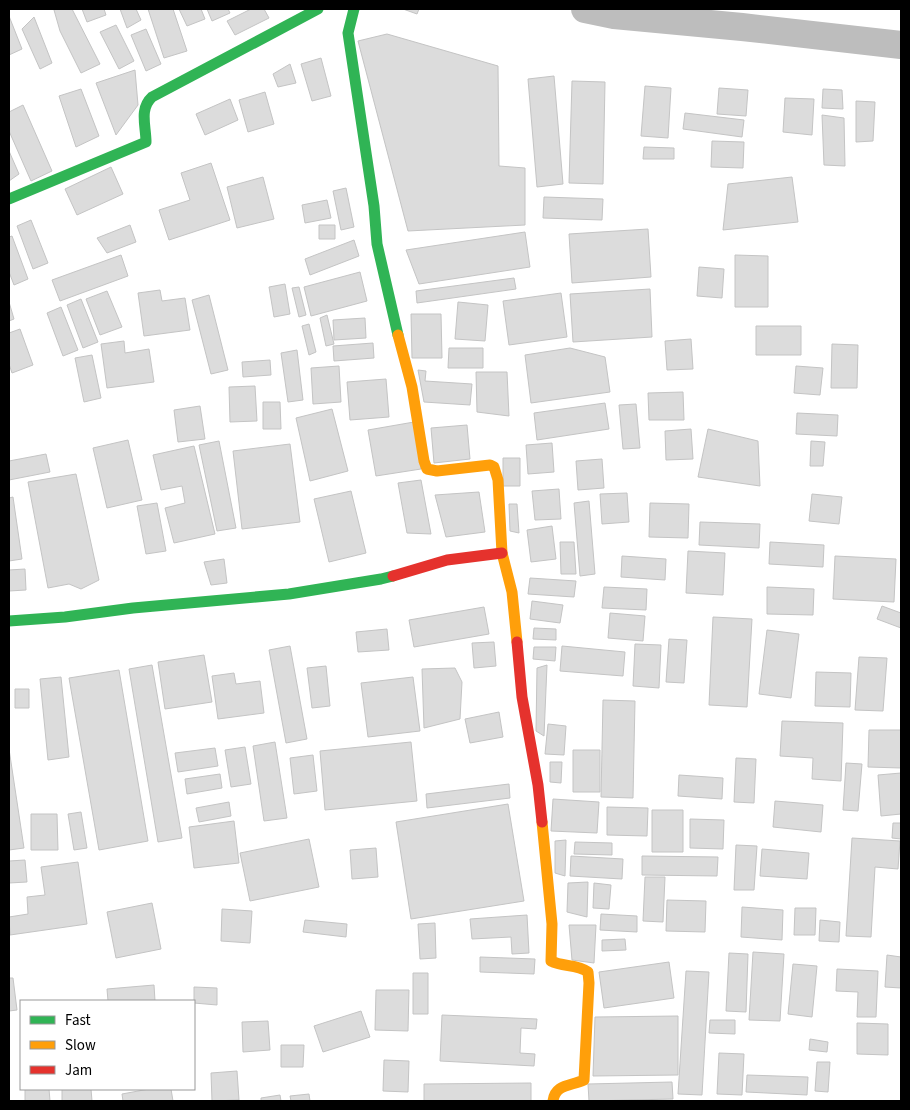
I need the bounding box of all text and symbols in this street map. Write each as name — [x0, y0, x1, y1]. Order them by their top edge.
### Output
legend — [20, 1000, 195, 1090]
text: Fast — [65, 1010, 91, 1031]
text: Slow — [65, 1035, 96, 1056]
text: Jam — [65, 1060, 92, 1081]

